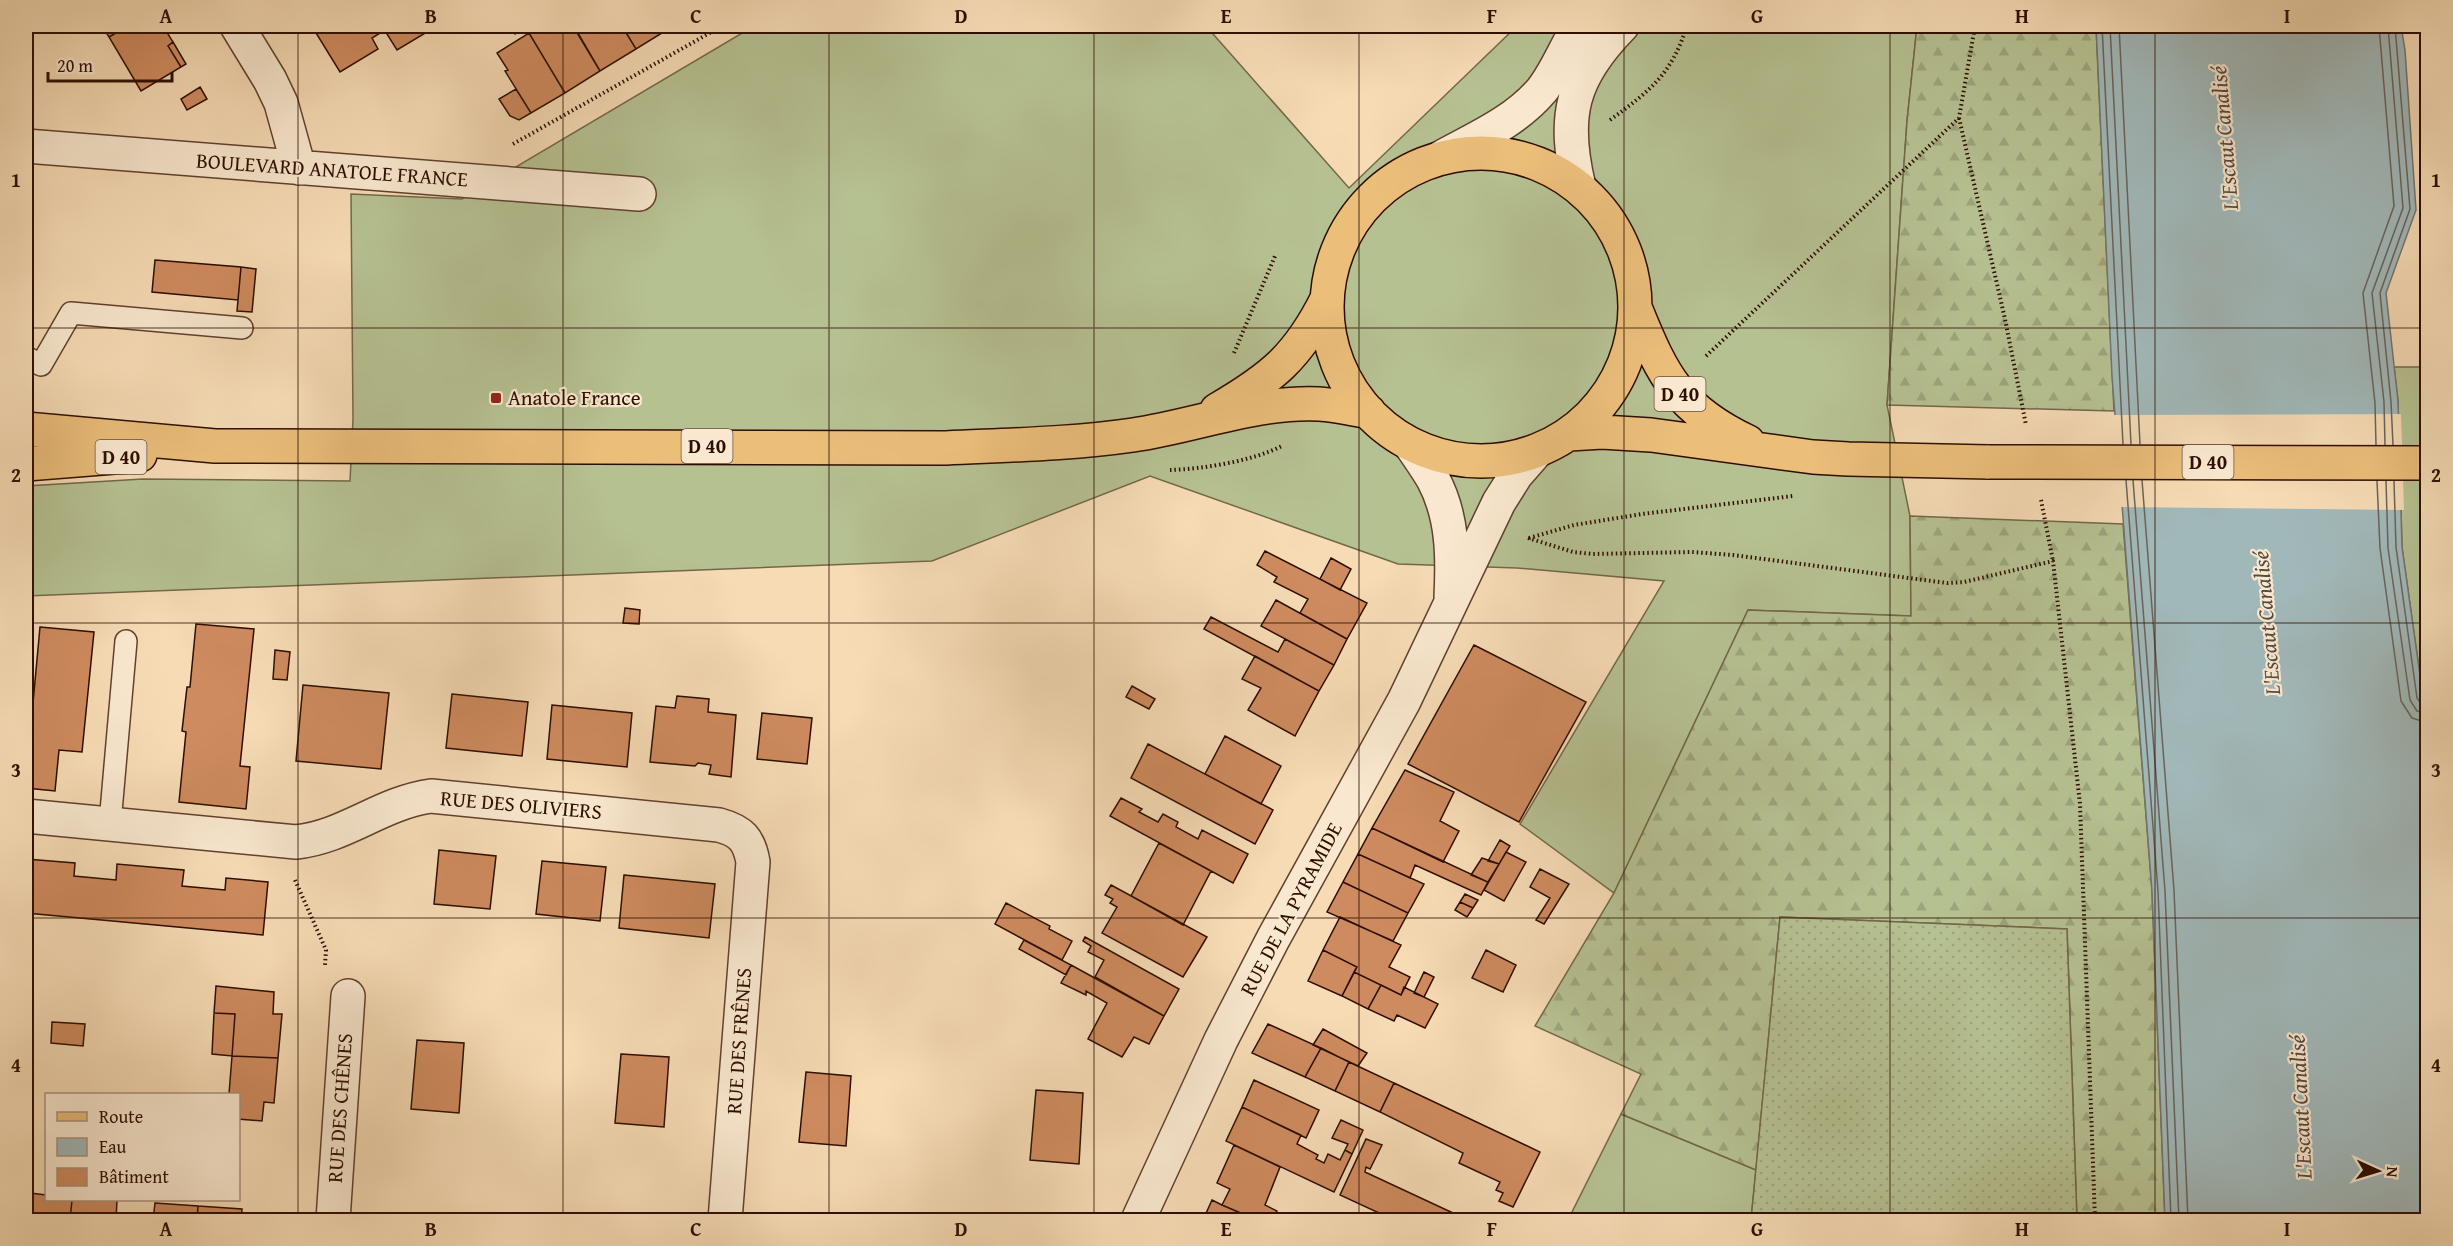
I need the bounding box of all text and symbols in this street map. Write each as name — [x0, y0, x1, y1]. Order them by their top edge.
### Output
text: A — [160, 1, 173, 30]
text: B — [425, 1, 437, 30]
text: C — [690, 1, 702, 30]
text: D — [954, 1, 968, 30]
text: E — [1221, 1, 1232, 30]
text: F — [1487, 1, 1497, 30]
text: G — [1751, 1, 1763, 30]
text: H — [2015, 1, 2029, 30]
text: I — [2284, 1, 2290, 30]
scale bar — [48, 45, 172, 83]
text: 20 m — [57, 52, 93, 79]
water label: L'Escaut Canalisé — [2202, 63, 2246, 212]
street label: BOULEVARD ANATOLE FRANCE — [195, 145, 469, 194]
text: 1 — [11, 165, 21, 194]
text: 1 — [2431, 165, 2441, 194]
road number: D 40 — [1654, 377, 1706, 411]
place label: Anatole France — [508, 382, 641, 413]
marker: Anatole France — [489, 391, 503, 405]
road number: D 40 — [682, 429, 732, 463]
road number: D 40 — [96, 440, 146, 474]
road number: D 40 — [2182, 445, 2234, 479]
text: 2 — [11, 460, 21, 489]
text: 2 — [2431, 460, 2441, 489]
water label: L'Escaut Canalisé — [2244, 548, 2288, 697]
text: 3 — [11, 755, 21, 784]
text: 3 — [2431, 755, 2441, 784]
street label: RUE DES OLIVIERS — [439, 782, 603, 827]
street label: RUE DE LA PYRAMIDE — [1232, 816, 1350, 1001]
street label: RUE DES FRÊNES — [718, 967, 759, 1115]
street label: RUE DES CHÊNES — [319, 1032, 360, 1184]
water label: L'Escaut Canalisé — [2280, 1033, 2320, 1181]
text: 4 — [11, 1050, 21, 1079]
text: 4 — [2431, 1050, 2441, 1079]
legend — [45, 1093, 240, 1201]
text: Route — [99, 1103, 143, 1130]
text: Eau — [99, 1133, 127, 1160]
north arrow — [2348, 1141, 2408, 1201]
text: Bâtiment — [99, 1163, 169, 1190]
text: N — [2381, 1166, 2405, 1179]
text: A — [160, 1214, 173, 1243]
text: B — [425, 1214, 437, 1243]
text: C — [690, 1214, 702, 1243]
text: D — [954, 1214, 968, 1243]
text: E — [1221, 1214, 1232, 1243]
text: F — [1487, 1214, 1497, 1243]
text: G — [1751, 1214, 1763, 1243]
text: H — [2015, 1214, 2029, 1243]
text: I — [2284, 1214, 2290, 1243]

